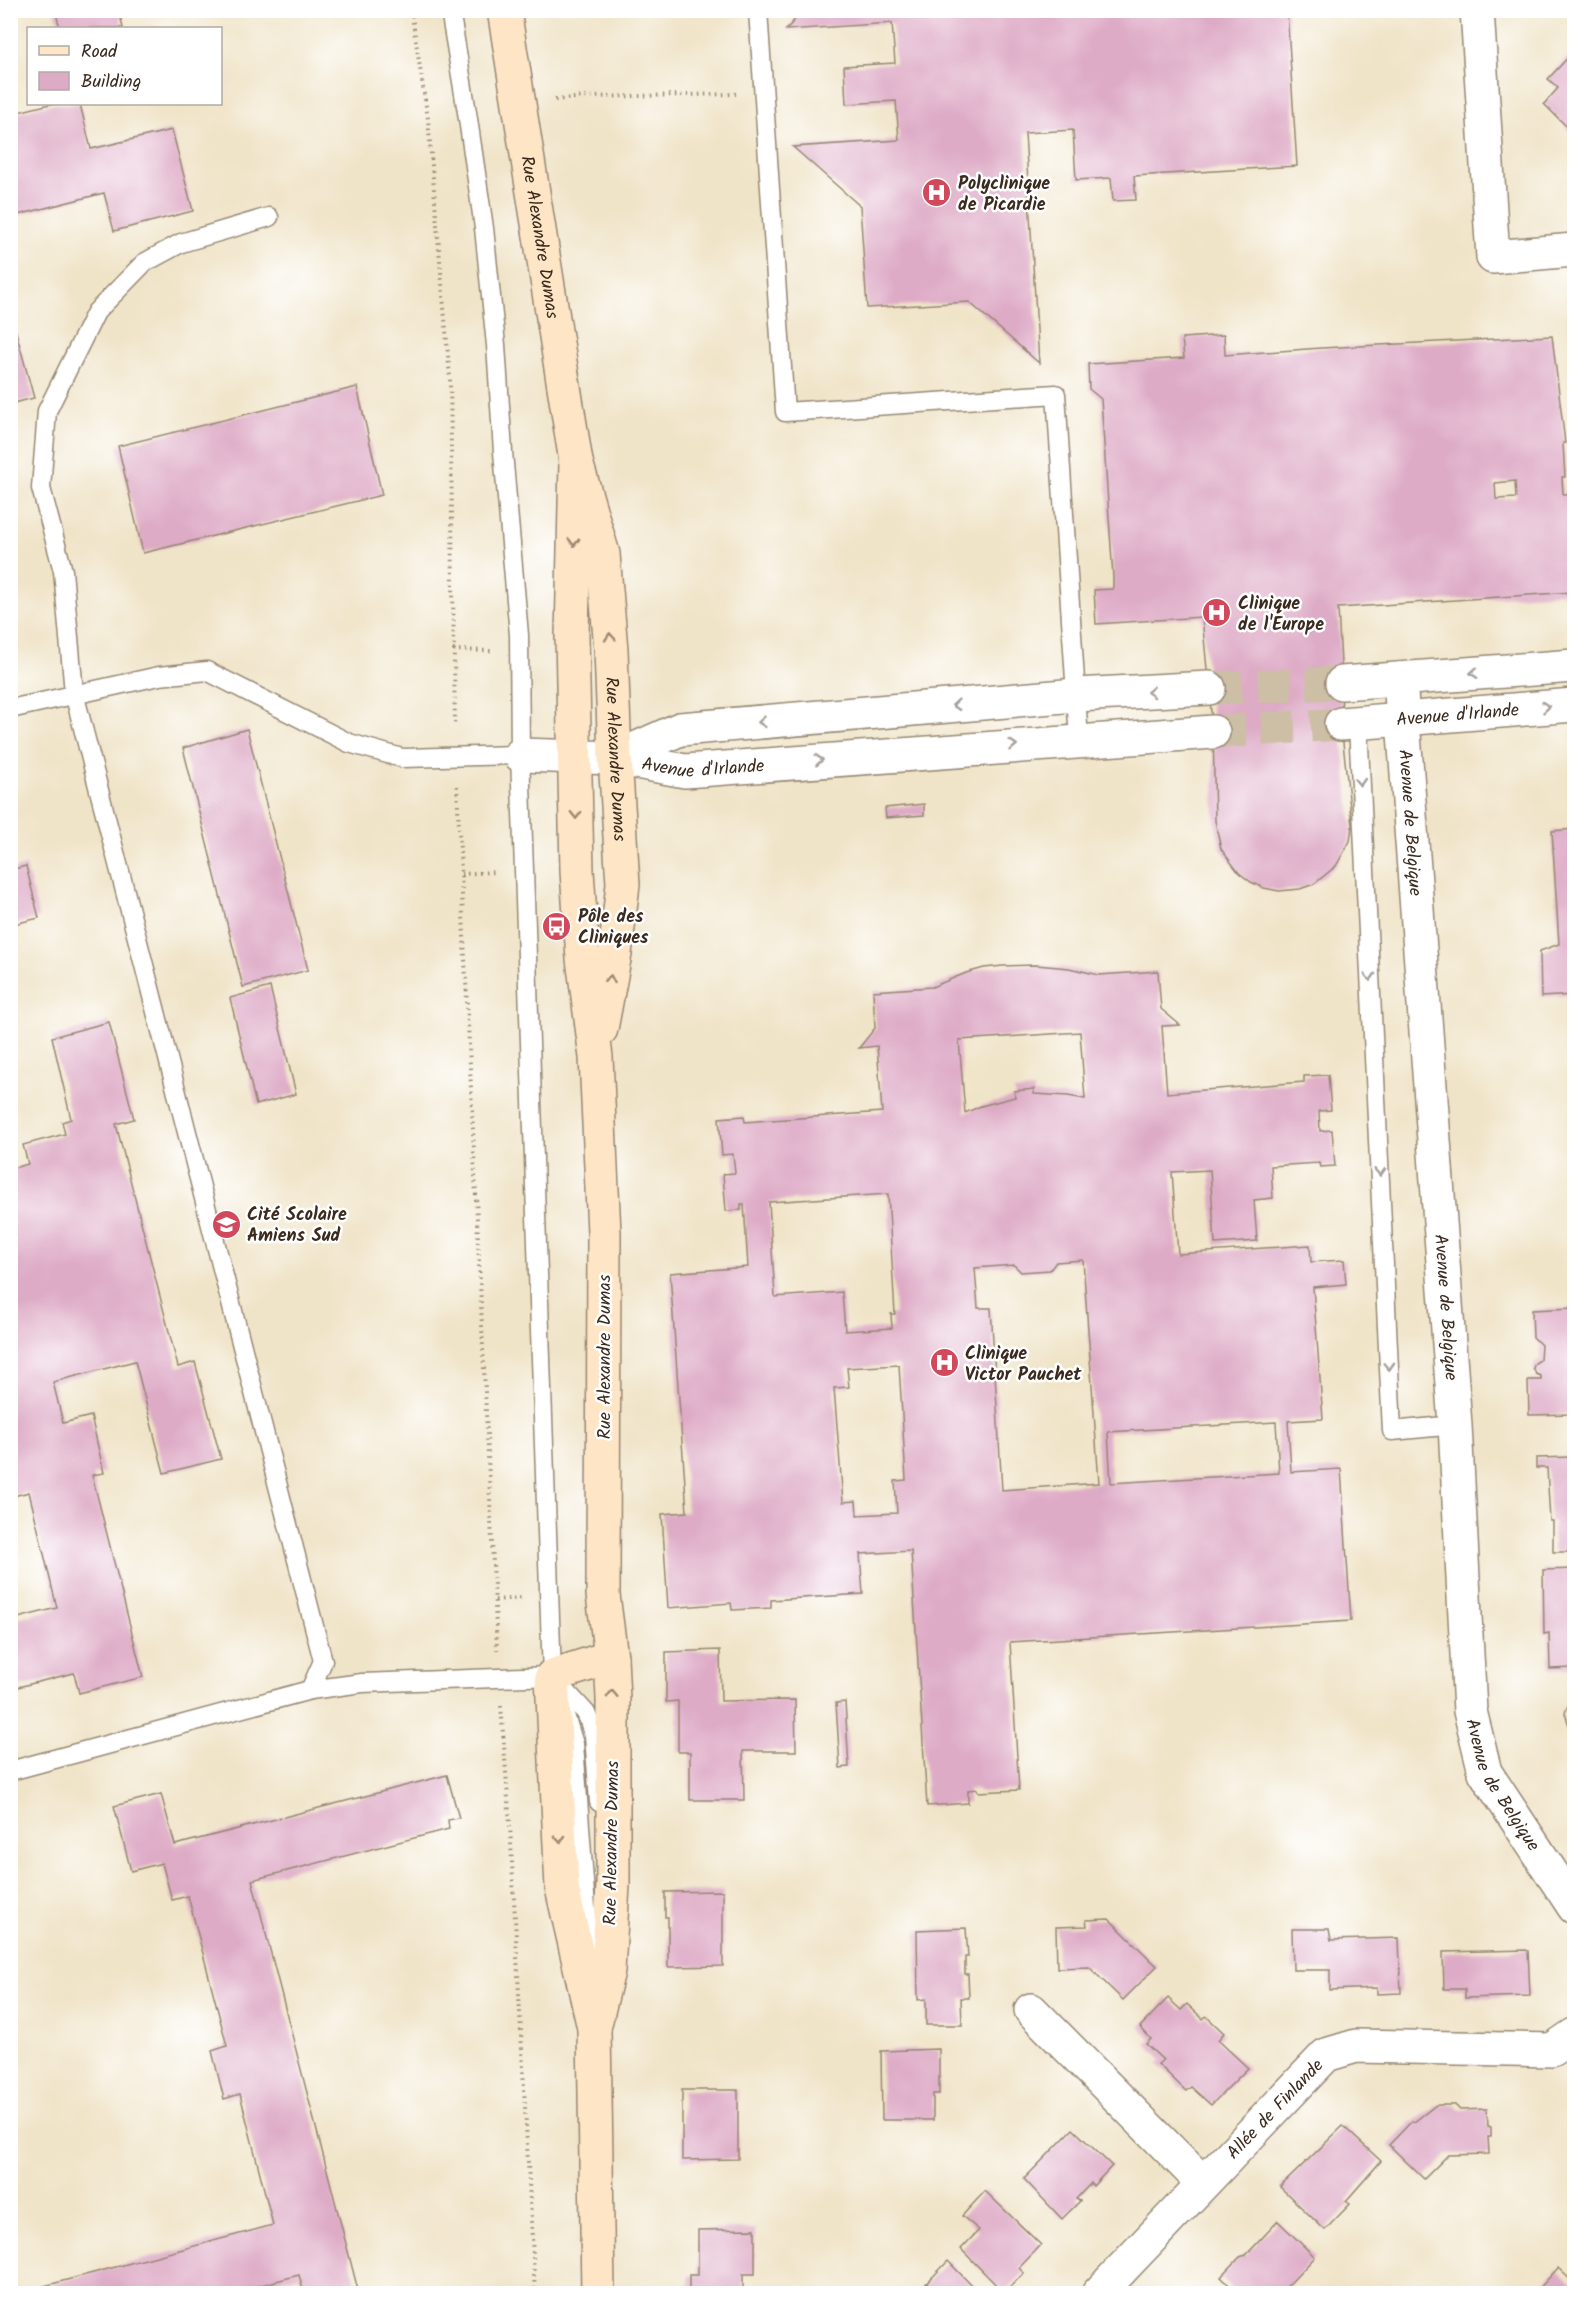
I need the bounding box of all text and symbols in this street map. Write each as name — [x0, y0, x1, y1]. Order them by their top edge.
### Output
legend — [27, 27, 222, 105]
text: Road — [81, 38, 118, 67]
text: Building — [81, 68, 141, 97]
street label: Rue Alexandre Dumas — [511, 154, 566, 321]
place label: Polyclinique de Picardie — [958, 170, 1050, 220]
hospital icon: Polyclinique de Picardie — [921, 177, 953, 209]
one-way arrow — [568, 537, 580, 546]
place label: Clinique de l'Europe — [1238, 590, 1324, 640]
hospital icon: Clinique de l'Europe — [1201, 597, 1233, 629]
one-way arrow — [604, 633, 617, 642]
one-way arrow — [1470, 667, 1479, 680]
street label: Rue Alexandre Dumas — [596, 676, 633, 843]
one-way arrow — [1146, 685, 1155, 698]
street label: Avenue d'Irlande — [1395, 697, 1520, 735]
one-way arrow — [952, 698, 961, 711]
one-way arrow — [1541, 701, 1550, 714]
one-way arrow — [757, 715, 767, 728]
one-way arrow — [1009, 739, 1018, 752]
street label: Avenue de Belgique — [1389, 748, 1429, 897]
street label: Avenue d'Irlande — [639, 750, 765, 787]
one-way arrow — [814, 754, 823, 767]
one-way arrow — [1354, 778, 1367, 787]
one-way arrow — [570, 811, 582, 820]
place label: Pôle des Cliniques — [578, 903, 649, 953]
bus stop icon: Pôle des Cliniques — [541, 910, 573, 942]
one-way arrow — [1363, 972, 1376, 981]
one-way arrow — [603, 974, 616, 984]
one-way arrow — [1373, 1167, 1386, 1176]
place label: Cité Scolaire Amiens Sud — [247, 1201, 347, 1251]
school or university icon: Cité Scolaire Amiens Sud — [210, 1208, 242, 1240]
street label: Avenue de Belgique — [1425, 1233, 1465, 1382]
street label: Rue Alexandre Dumas — [591, 1274, 620, 1439]
place label: Clinique Victor Pauchet — [965, 1340, 1082, 1390]
hospital icon: Clinique Victor Pauchet — [928, 1347, 960, 1379]
one-way arrow — [1382, 1362, 1395, 1371]
one-way arrow — [606, 1689, 619, 1698]
street label: Avenue de Belgique — [1456, 1716, 1547, 1858]
street label: Rue Alexandre Dumas — [597, 1760, 628, 1926]
one-way arrow — [553, 1835, 566, 1844]
street label: Allée de Finlande — [1220, 2053, 1331, 2167]

